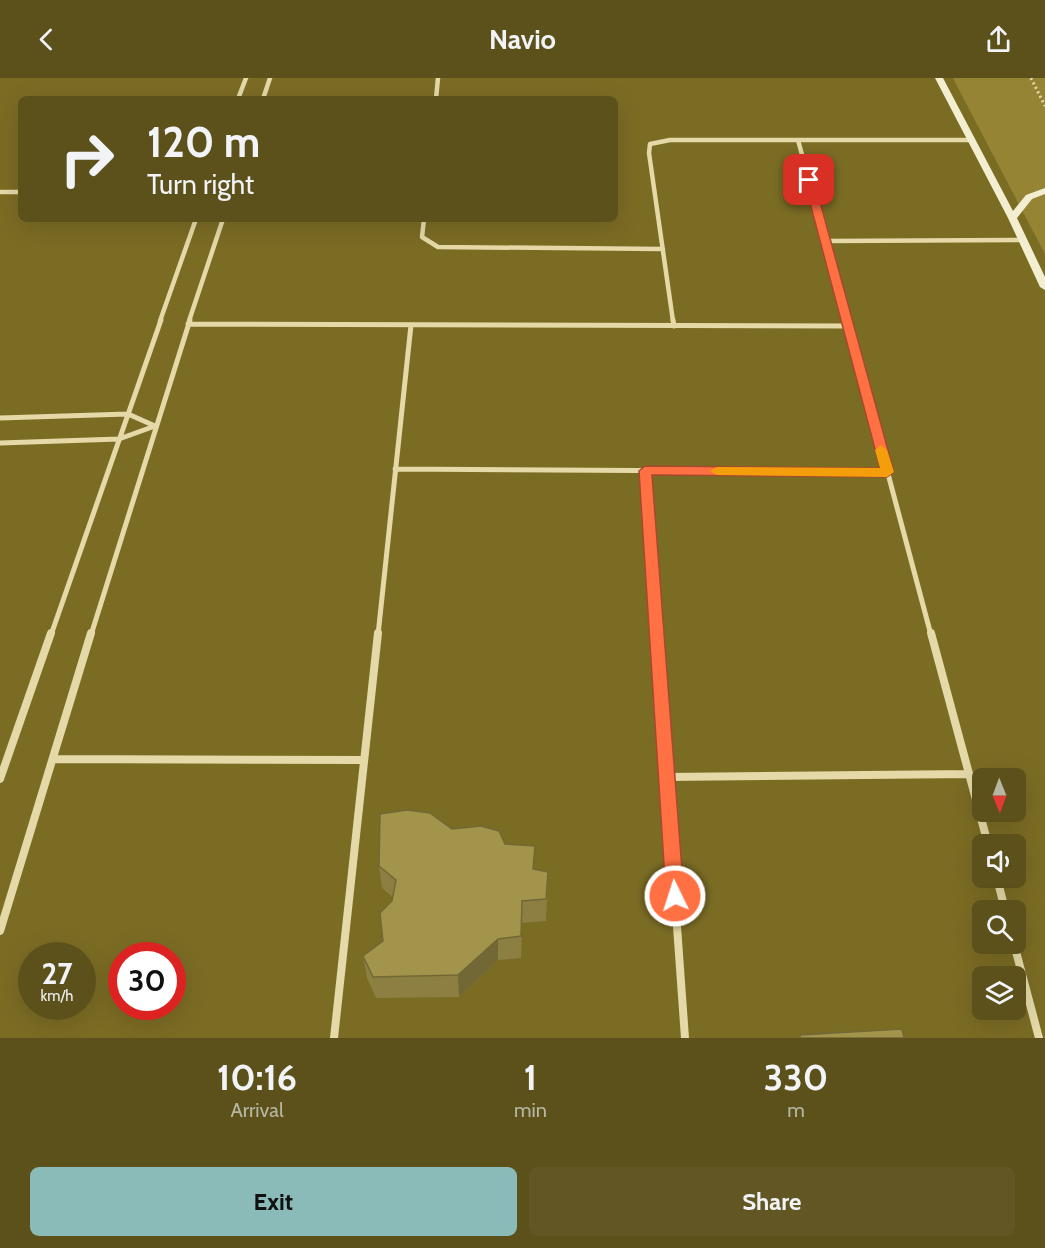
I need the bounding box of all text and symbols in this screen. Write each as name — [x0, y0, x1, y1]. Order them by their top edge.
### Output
icon: back — [30, 23, 63, 56]
text: Navio — [489, 23, 556, 56]
icon: share — [982, 23, 1015, 56]
text: 120 m — [147, 116, 260, 168]
icon: right — [48, 120, 126, 198]
pin — [783, 154, 834, 205]
icon: arrive — [792, 163, 825, 196]
text: Turn right — [147, 168, 254, 201]
north arrow — [972, 768, 1026, 822]
map controls — [972, 768, 1026, 1020]
button: sound — [972, 834, 1026, 888]
position arrow — [643, 864, 707, 928]
button: search — [972, 900, 1026, 954]
speed limit sign: 30 — [108, 942, 186, 1020]
text: 27 — [41, 955, 73, 992]
button: layers — [972, 966, 1026, 1020]
text: km/h — [41, 987, 73, 1005]
text: 10:16 — [217, 1055, 297, 1099]
text: 1 — [524, 1055, 537, 1099]
text: 330 — [764, 1055, 828, 1099]
text: Arrival — [230, 1098, 284, 1122]
text: min — [514, 1098, 547, 1122]
text: m — [787, 1098, 805, 1122]
button: Exit — [30, 1167, 517, 1236]
button: Share — [529, 1167, 1015, 1236]

